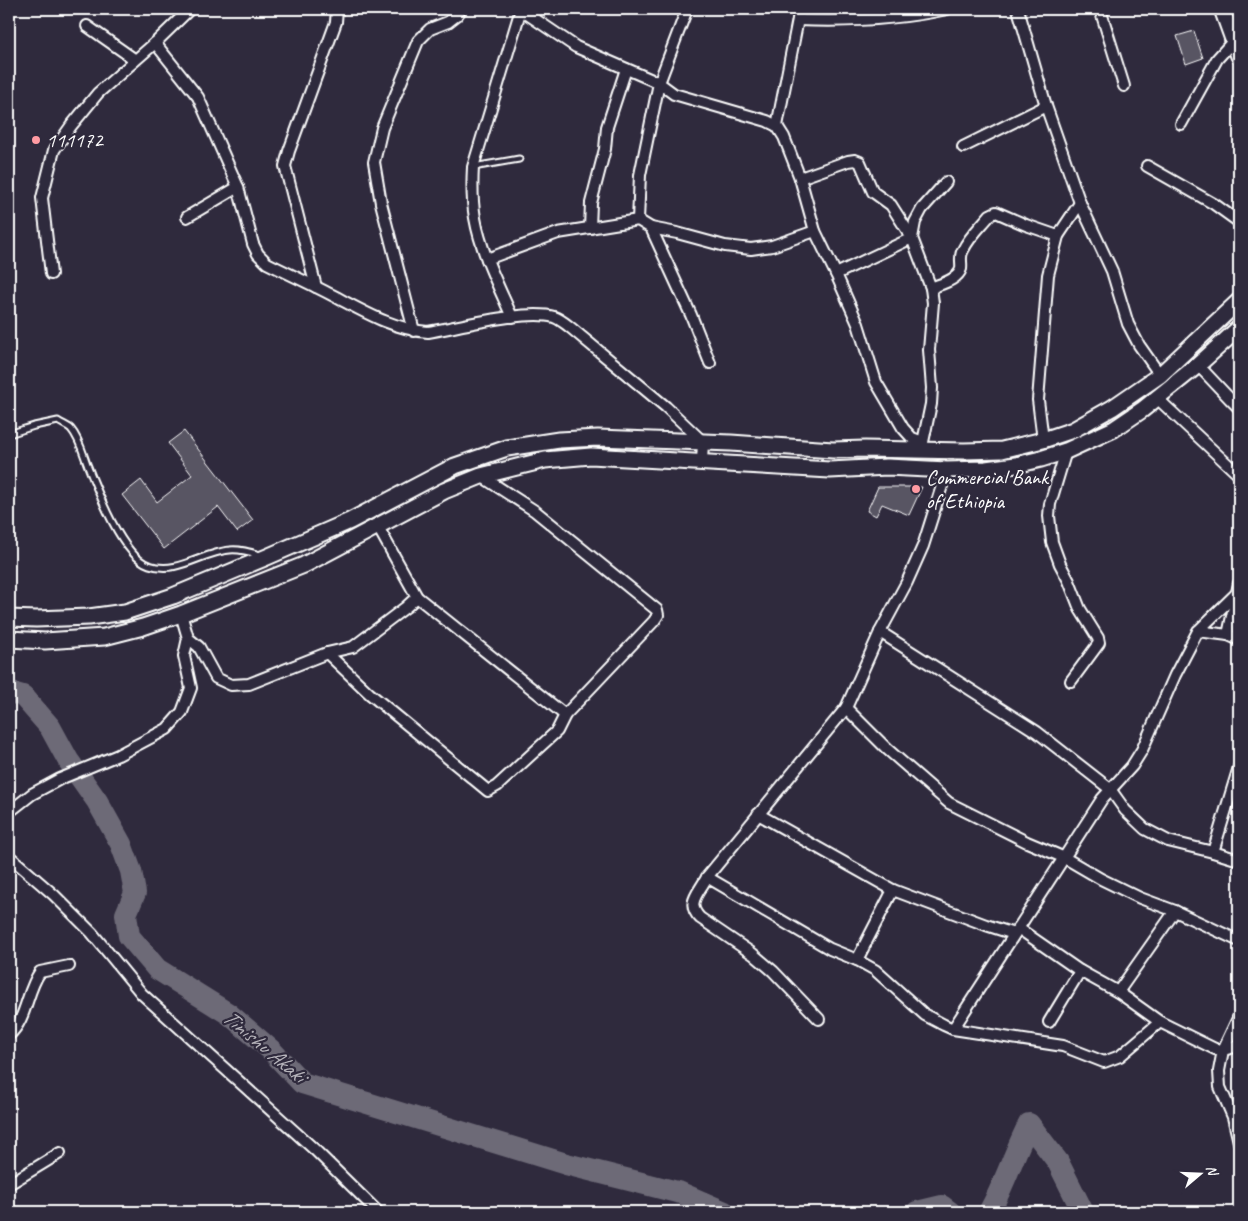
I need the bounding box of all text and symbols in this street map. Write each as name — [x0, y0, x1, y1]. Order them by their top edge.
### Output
place label: 111172 — [46, 127, 104, 153]
marker: 111172 — [30, 134, 42, 146]
place label: Commercial Bank of Ethiopia — [926, 464, 1050, 514]
marker: Commercial Bank of Ethiopia — [910, 483, 922, 495]
water label: Tinishu Akaki — [217, 1003, 315, 1092]
north arrow — [1176, 1148, 1226, 1198]
text: N — [1202, 1163, 1222, 1179]

